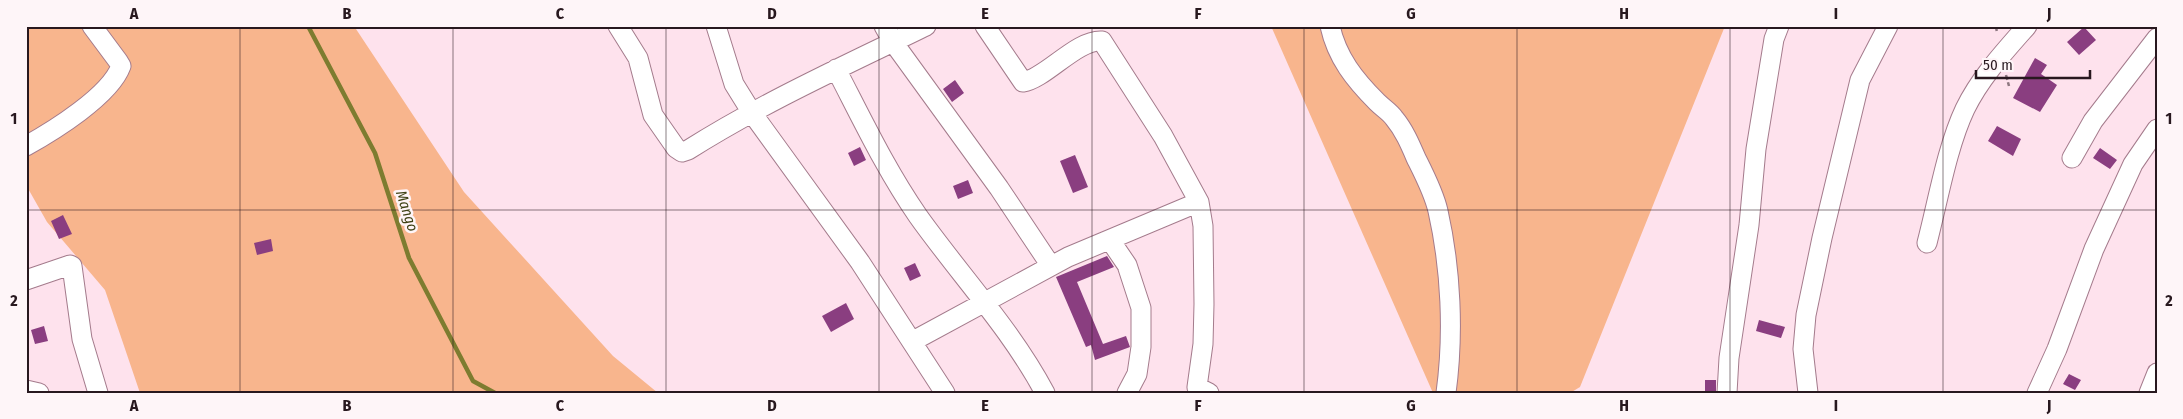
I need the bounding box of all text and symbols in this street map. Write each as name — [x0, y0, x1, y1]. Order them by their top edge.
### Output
text: A — [129, 4, 139, 23]
text: B — [343, 4, 352, 23]
text: C — [556, 4, 565, 23]
text: D — [767, 4, 777, 23]
text: E — [981, 4, 989, 23]
text: F — [1194, 4, 1202, 23]
text: G — [1406, 4, 1416, 23]
text: H — [1619, 4, 1629, 23]
text: I — [1834, 4, 1838, 23]
text: J — [2046, 4, 2051, 23]
scale bar — [1976, 48, 2089, 80]
text: 50 m — [1983, 56, 2013, 74]
text: 1 — [11, 109, 17, 128]
text: 1 — [2166, 109, 2172, 128]
water label: Mango — [392, 188, 422, 234]
text: 2 — [9, 291, 18, 310]
text: 2 — [2164, 291, 2173, 310]
text: A — [129, 396, 139, 415]
text: B — [343, 396, 352, 415]
text: C — [556, 396, 565, 415]
text: D — [767, 396, 777, 415]
text: E — [981, 396, 989, 415]
text: F — [1194, 396, 1202, 415]
text: G — [1406, 396, 1416, 415]
text: H — [1619, 396, 1629, 415]
text: I — [1834, 396, 1838, 415]
text: J — [2046, 396, 2051, 415]

